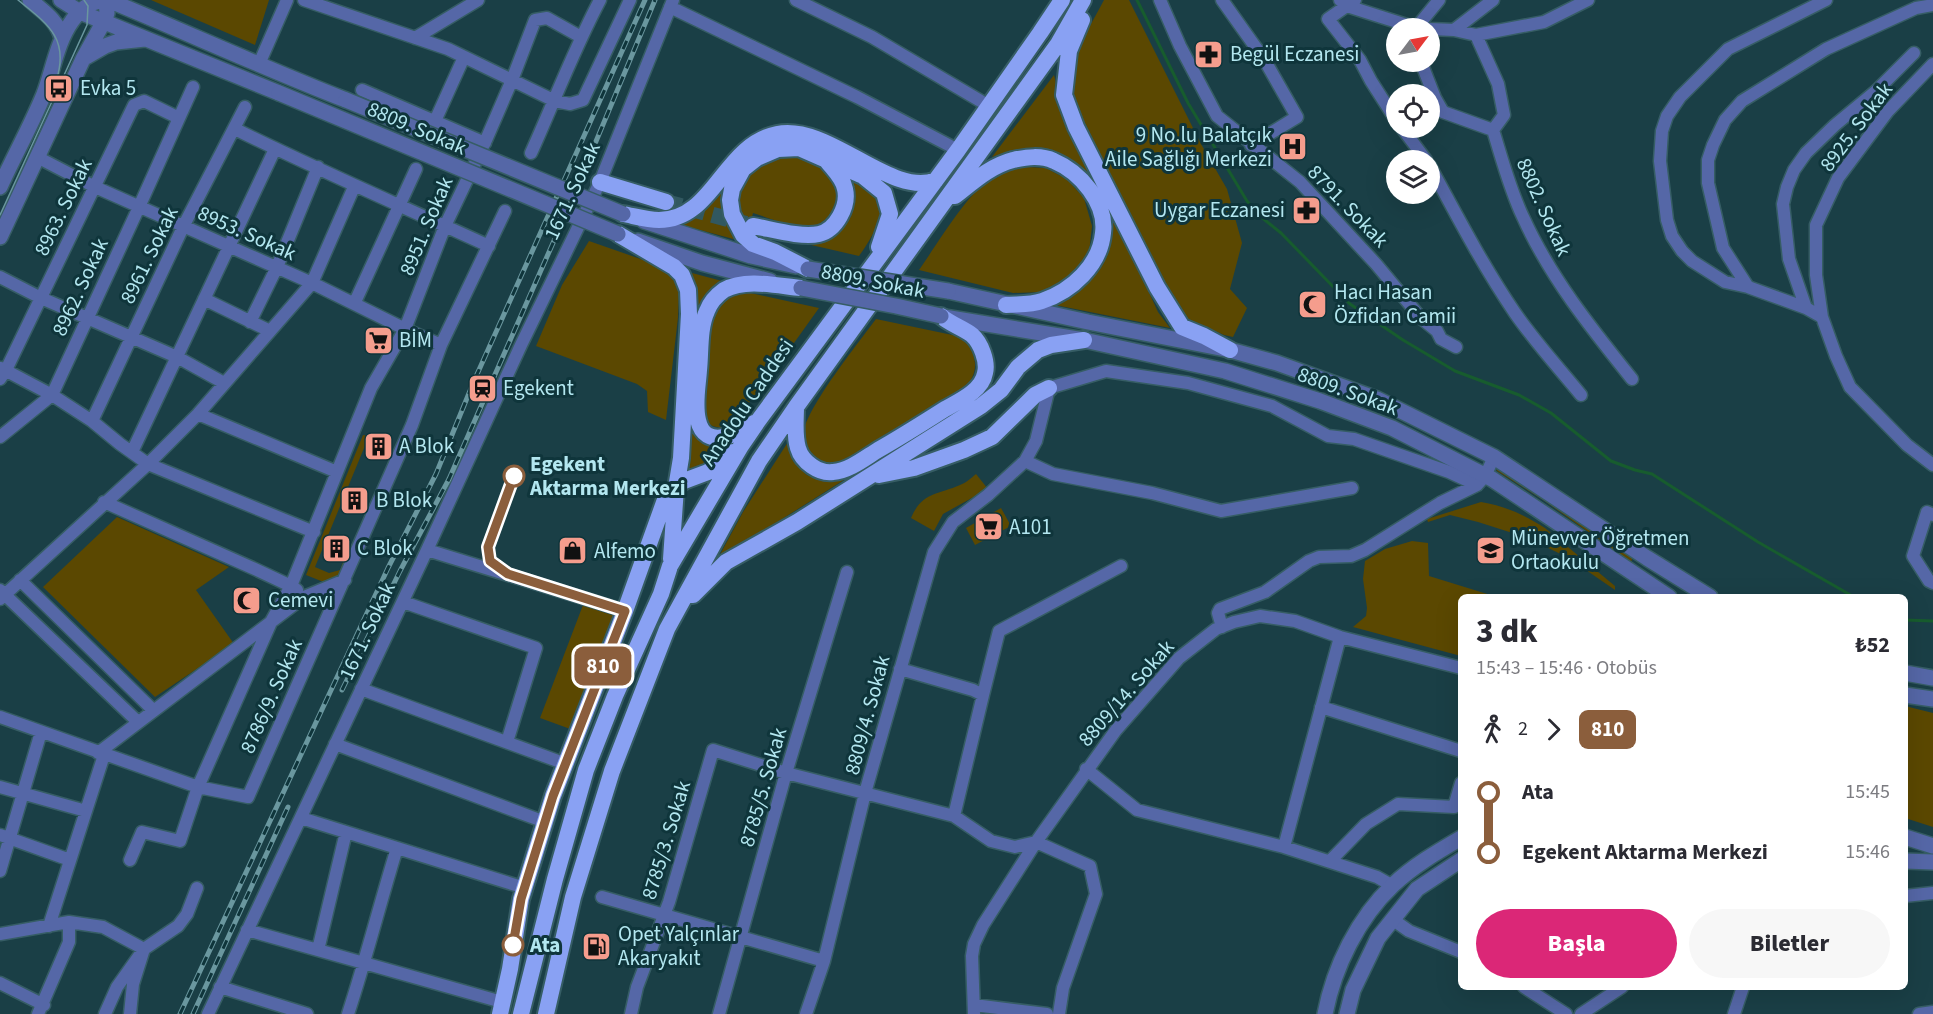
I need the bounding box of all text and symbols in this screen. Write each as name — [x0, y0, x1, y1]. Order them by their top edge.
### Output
north arrow — [1386, 18, 1440, 72]
map controls — [1386, 18, 1440, 204]
pharmacy icon: Begül Eczanesi — [1193, 38, 1225, 70]
place label: Begül Eczanesi — [1230, 39, 1359, 69]
bus stop icon: Evka 5 — [43, 72, 75, 104]
place label: Evka 5 — [80, 73, 136, 103]
street label: 8925. Sokak — [1812, 76, 1900, 178]
button: locate — [1386, 84, 1440, 138]
street label: 8809. Sokak — [363, 94, 472, 163]
place label: 9 No.lu Balatçık Aile Sağlığı Merkezi — [1105, 120, 1273, 174]
hospital icon: 9 No.lu Balatçık Aile Sağlığı Merkezi — [1277, 131, 1309, 163]
street label: 1671. Sokak — [536, 137, 608, 245]
button: layers — [1386, 150, 1440, 204]
street label: 8963. Sokak — [27, 153, 100, 261]
street label: 8802. Sokak — [1509, 153, 1579, 262]
street label: 8791. Sokak — [1301, 158, 1396, 255]
street label: 8951. Sokak — [392, 171, 461, 280]
pharmacy icon: Uygar Eczanesi — [1290, 194, 1322, 226]
place label: Uygar Eczanesi — [1154, 195, 1285, 225]
street label: 8953. Sokak — [193, 198, 302, 268]
street label: 8961. Sokak — [113, 201, 186, 309]
street label: 8962. Sokak — [44, 233, 116, 341]
street label: 8809. Sokak — [819, 256, 928, 306]
place label: Hacı Hasan Özfidan Camii — [1334, 277, 1456, 331]
mosque icon: Hacı Hasan Özfidan Camii — [1297, 288, 1329, 320]
supermarket icon: BİM — [362, 324, 394, 356]
place label: BİM — [399, 325, 432, 355]
street label: Anadolu Caddesi — [693, 332, 801, 472]
street label: 8809. Sokak — [1294, 359, 1403, 423]
station icon: Egekent — [466, 372, 498, 404]
place label: Egekent — [503, 373, 574, 403]
building icon: A Blok — [362, 430, 394, 462]
place label: A Blok — [399, 431, 455, 461]
place label: Egekent Aktarma Merkezi — [529, 449, 685, 503]
marker: Egekent Aktarma Merkezi — [503, 465, 525, 487]
building icon: B Blok — [339, 484, 371, 516]
place label: B Blok — [376, 485, 433, 515]
supermarket icon: A101 — [972, 511, 1004, 543]
place label: A101 — [1009, 512, 1052, 542]
place label: Münevver Öğretmen Ortaokulu — [1511, 523, 1689, 577]
building icon: C Blok — [320, 532, 352, 564]
place label: C Blok — [357, 533, 413, 563]
school or university icon: Münevver Öğretmen Ortaokulu — [1474, 534, 1506, 566]
shop icon: Alfemo — [557, 535, 589, 567]
place label: Alfemo — [594, 536, 656, 566]
street label: 1671. Sokak — [331, 577, 403, 685]
mosque icon: Cemevi — [231, 584, 263, 616]
place label: Cemevi — [268, 585, 333, 615]
text: 3 dk — [1476, 608, 1538, 655]
text: ₺52 — [1855, 629, 1890, 661]
street label: 8809/14. Sokak — [1071, 632, 1181, 753]
street label: 8786/9. Sokak — [232, 633, 310, 758]
line badge: 810 — [568, 646, 638, 686]
text: 810 — [586, 651, 620, 681]
street label: 8809/4. Sokak — [837, 651, 898, 778]
text: 15:43 – 15:46 · Otobüs — [1476, 654, 1657, 682]
icon: walk — [1476, 713, 1509, 746]
icon: forward — [1537, 713, 1570, 746]
text: 810 — [1591, 714, 1624, 744]
text: 2 — [1518, 715, 1528, 743]
street label: 8785/5. Sokak — [732, 723, 794, 850]
street label: 8785/3. Sokak — [634, 776, 698, 903]
text: Ata — [1522, 776, 1554, 808]
text: 15:45 — [1845, 778, 1890, 806]
text: Egekent Aktarma Merkezi — [1522, 836, 1768, 868]
text: 15:46 — [1845, 838, 1890, 866]
button: Başla — [1476, 909, 1677, 978]
button: Biletler — [1689, 909, 1890, 978]
place label: Opet Yalçınlar Akaryakıt — [618, 919, 740, 973]
place label: Ata — [529, 930, 560, 960]
fuel station icon: Opet Yalçınlar Akaryakıt — [581, 930, 613, 962]
marker: Ata — [502, 934, 524, 956]

